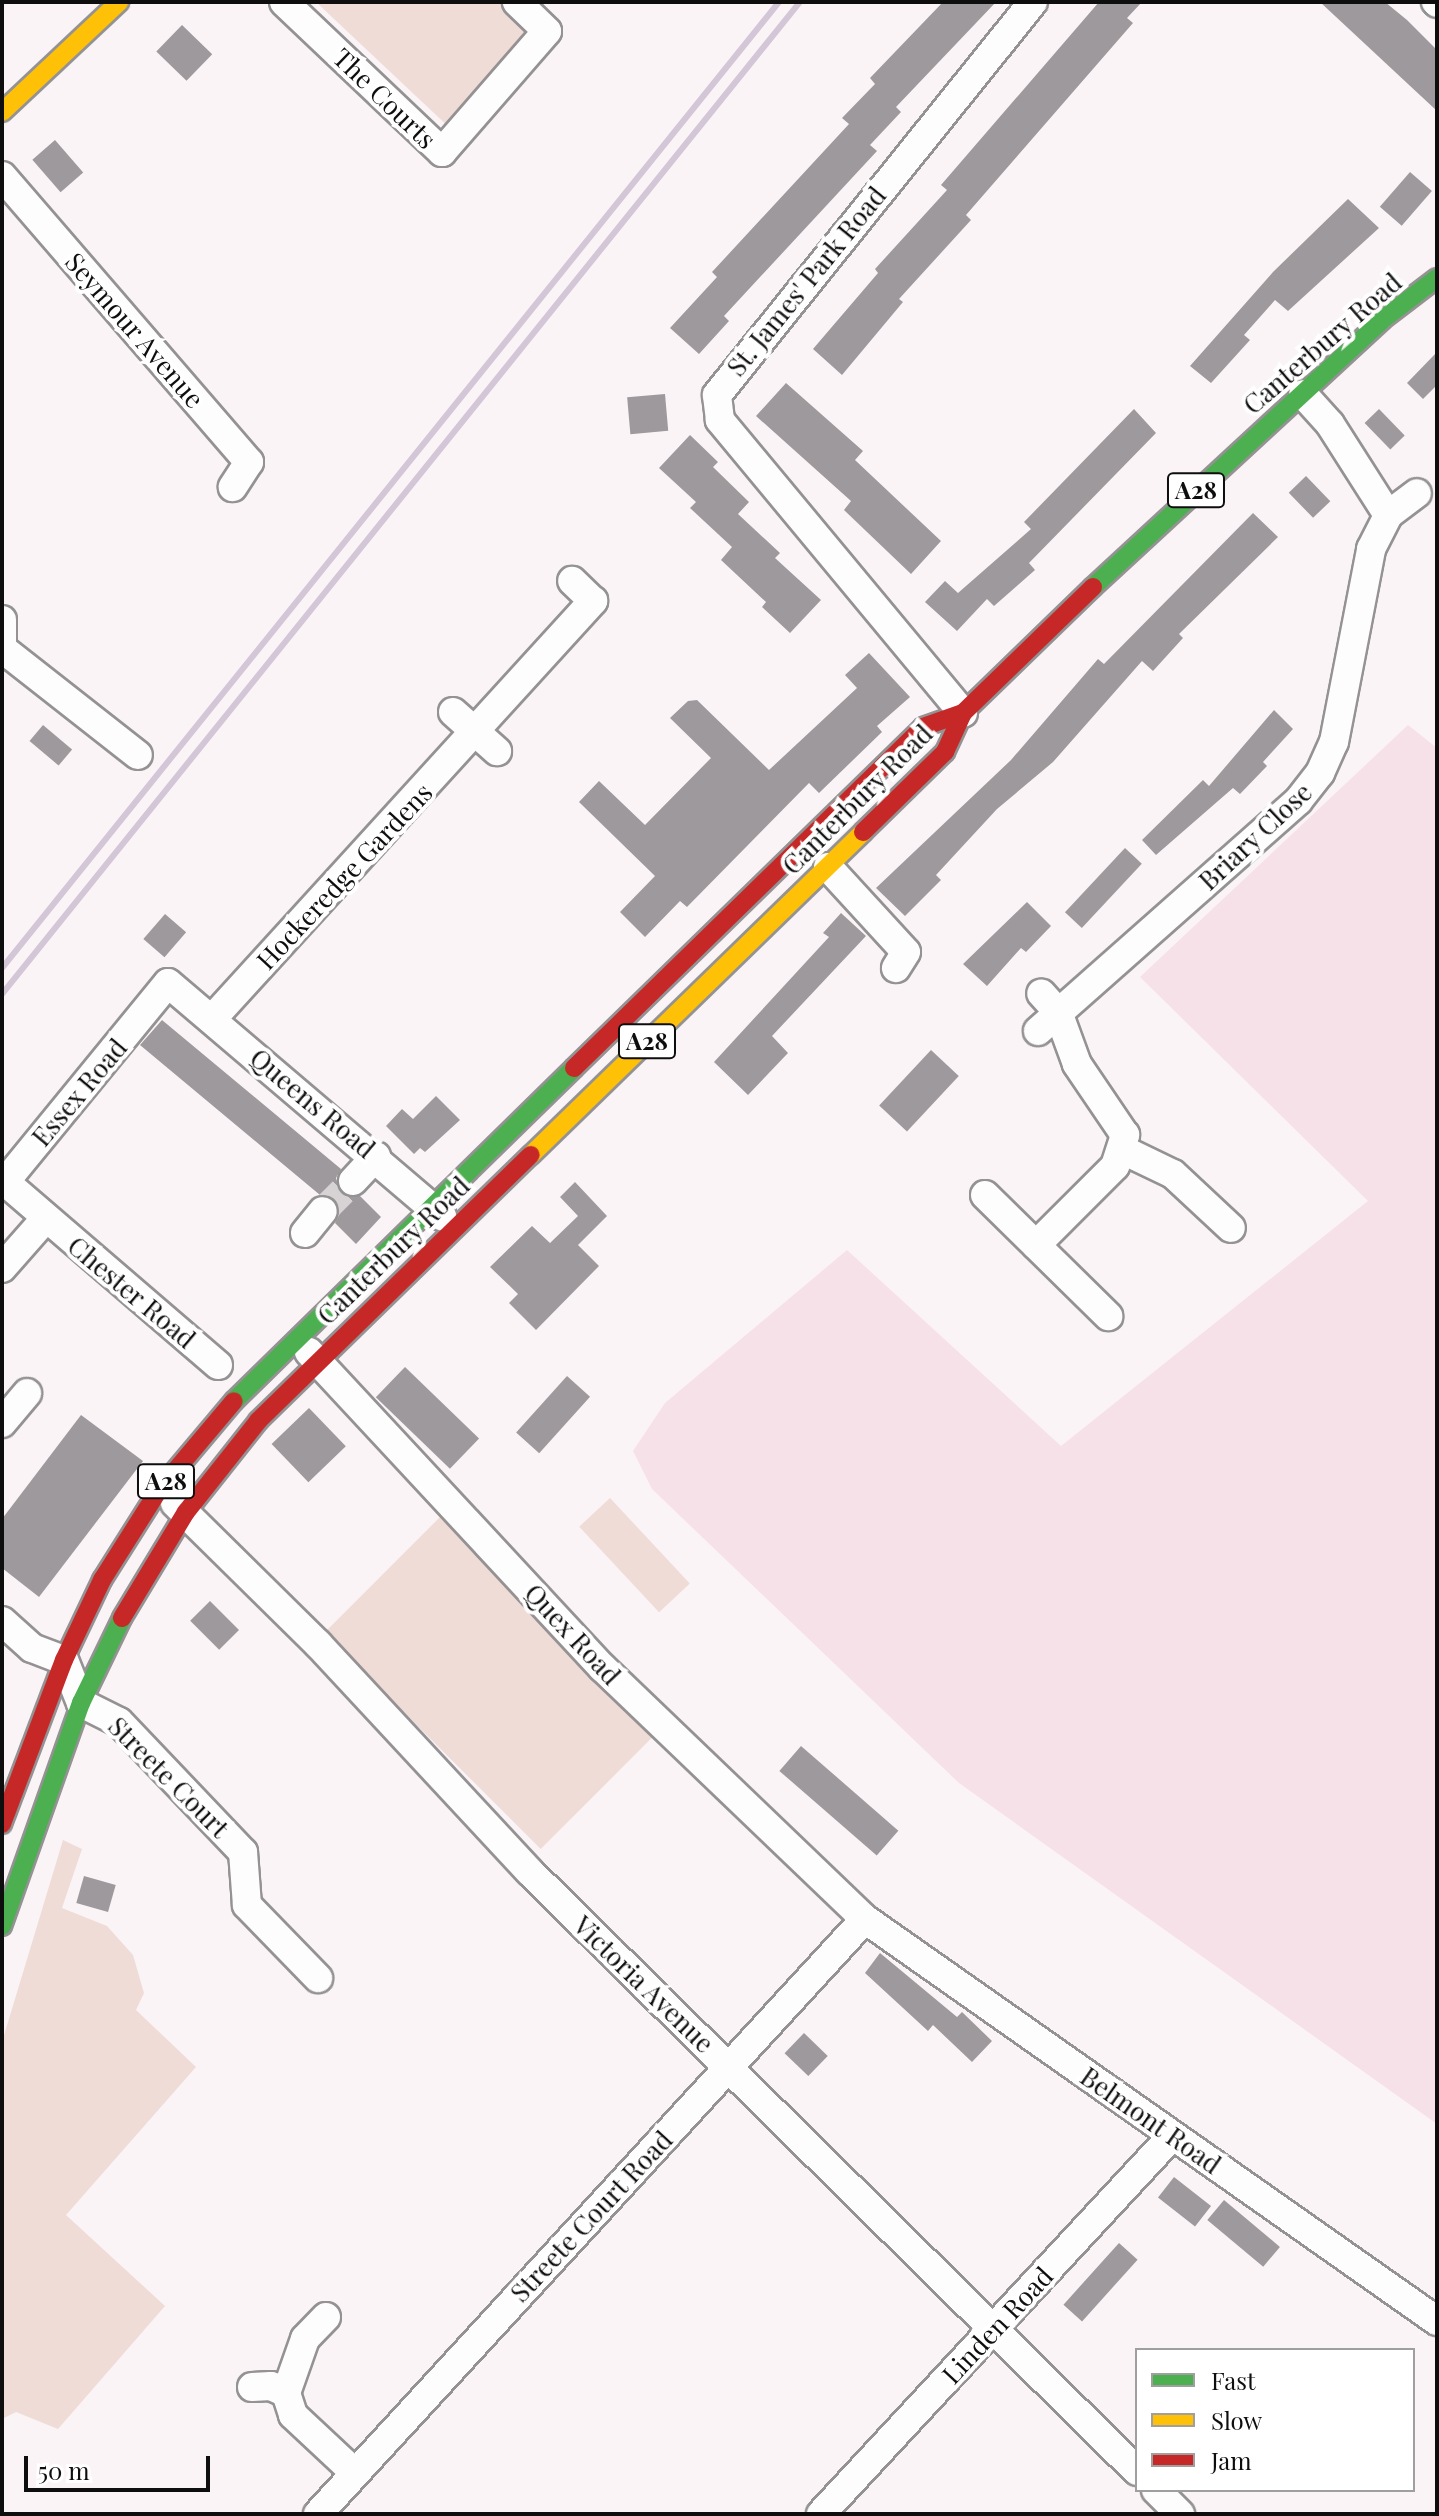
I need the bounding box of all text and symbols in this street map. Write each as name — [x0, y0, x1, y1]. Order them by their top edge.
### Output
street label: The Courts — [327, 41, 443, 155]
street label: St. James' Park Road — [720, 180, 892, 382]
street label: Seymour Avenue — [59, 246, 211, 414]
street label: Canterbury Road — [1236, 266, 1408, 420]
road number: A28 — [1166, 470, 1226, 510]
street label: Canterbury Road — [775, 717, 939, 881]
street label: Briary Close — [1192, 776, 1318, 896]
street label: Hockeredge Gardens — [250, 777, 438, 975]
road number: A28 — [617, 1021, 677, 1061]
street label: Essex Road — [25, 1032, 133, 1152]
street label: Queens Road — [244, 1042, 382, 1164]
street label: Canterbury Road — [310, 1169, 476, 1331]
street label: Chester Road — [62, 1229, 202, 1355]
road number: A28 — [136, 1461, 196, 1501]
street label: Quex Road — [519, 1577, 627, 1691]
street label: Streete Court — [102, 1710, 236, 1844]
street label: Victoria Avenue — [567, 1909, 721, 2059]
street label: Belmont Road — [1075, 2060, 1227, 2180]
street label: Streete Court Road — [504, 2124, 678, 2308]
street label: Linden Road — [935, 2260, 1059, 2390]
legend — [1135, 2348, 1415, 2492]
text: Fast — [1211, 2364, 1256, 2396]
text: Slow — [1211, 2404, 1262, 2436]
scale bar — [28, 2440, 214, 2490]
text: Jam — [1211, 2444, 1252, 2476]
text: 50 m — [38, 2454, 90, 2486]

